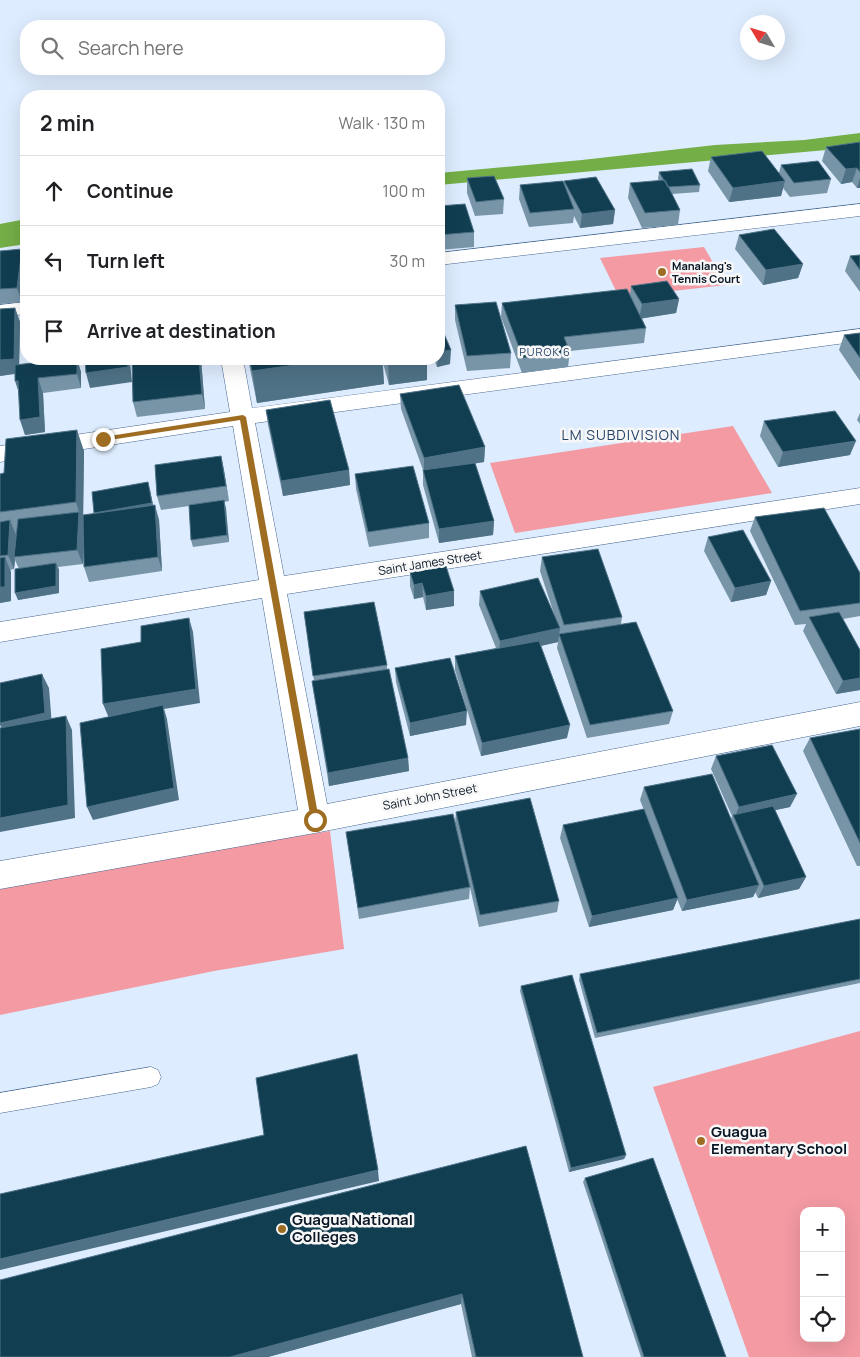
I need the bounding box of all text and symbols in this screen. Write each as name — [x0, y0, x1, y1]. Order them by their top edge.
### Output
north arrow — [740, 15, 785, 60]
search box — [20, 20, 445, 75]
icon: search — [38, 34, 66, 62]
text: Search here — [78, 35, 184, 61]
text: 2 min — [40, 109, 95, 137]
text: Walk · 130 m — [339, 112, 425, 134]
icon: ahead — [40, 177, 68, 205]
text: Continue — [87, 178, 173, 204]
text: 100 m — [382, 180, 425, 202]
icon: left — [40, 247, 68, 275]
text: Turn left — [87, 248, 165, 274]
text: 30 m — [390, 250, 425, 272]
place label: Manalang's Tennis Court — [672, 258, 740, 286]
marker: Manalang's Tennis Court — [656, 266, 668, 278]
icon: arrive — [40, 317, 68, 345]
text: Arrive at destination — [87, 318, 276, 344]
district label: PUROK 6 — [519, 344, 571, 359]
district label: LM SUBDIVISION — [562, 425, 680, 444]
route end — [92, 428, 115, 451]
street label: Saint James Street — [377, 546, 483, 579]
street label: Saint John Street — [381, 779, 479, 814]
route start — [304, 809, 327, 832]
place label: Guagua Elementary School — [711, 1121, 847, 1159]
marker: Guagua Elementary School — [695, 1135, 707, 1147]
map controls — [800, 1207, 845, 1342]
button: + — [800, 1207, 845, 1252]
place label: Guagua National Colleges — [292, 1209, 413, 1247]
marker: Guagua National Colleges — [276, 1223, 288, 1235]
button: − — [800, 1252, 845, 1297]
button: locate — [800, 1297, 845, 1342]

